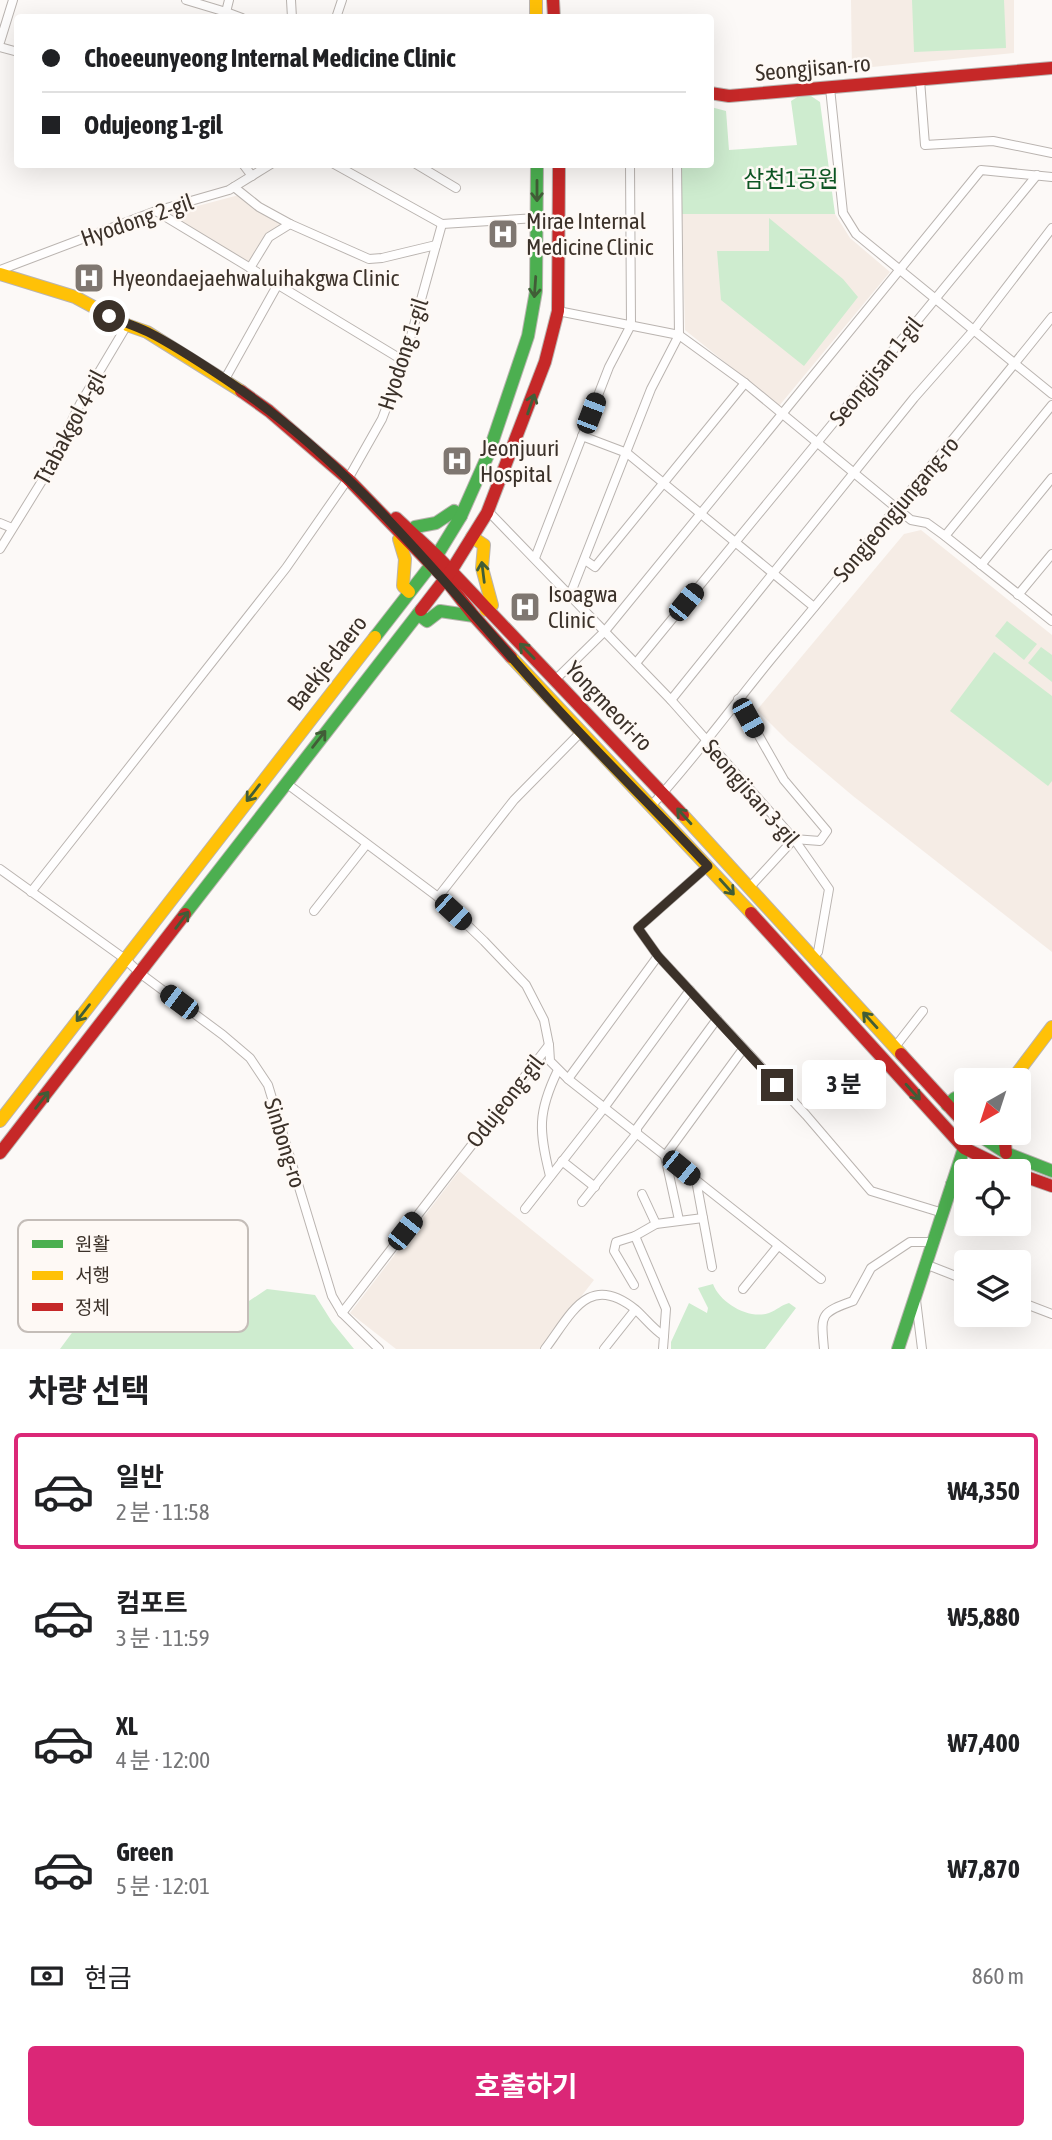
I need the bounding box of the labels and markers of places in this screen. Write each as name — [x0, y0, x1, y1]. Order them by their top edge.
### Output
place label: Mirae Internal Medicine Clinic — [526, 208, 654, 260]
hospital icon: Mirae Internal Medicine Clinic — [486, 217, 520, 251]
hospital icon: Hyeondaejaehwaluihakgwa Clinic — [72, 261, 106, 295]
place label: Hyeondaejaehwaluihakgwa Clinic — [112, 265, 400, 291]
place label: Jeonjuuri Hospital — [480, 435, 559, 487]
hospital icon: Jeonjuuri Hospital — [440, 444, 474, 478]
place label: Isoagwa Clinic — [548, 581, 618, 633]
hospital icon: Isoagwa Clinic — [508, 590, 542, 624]

